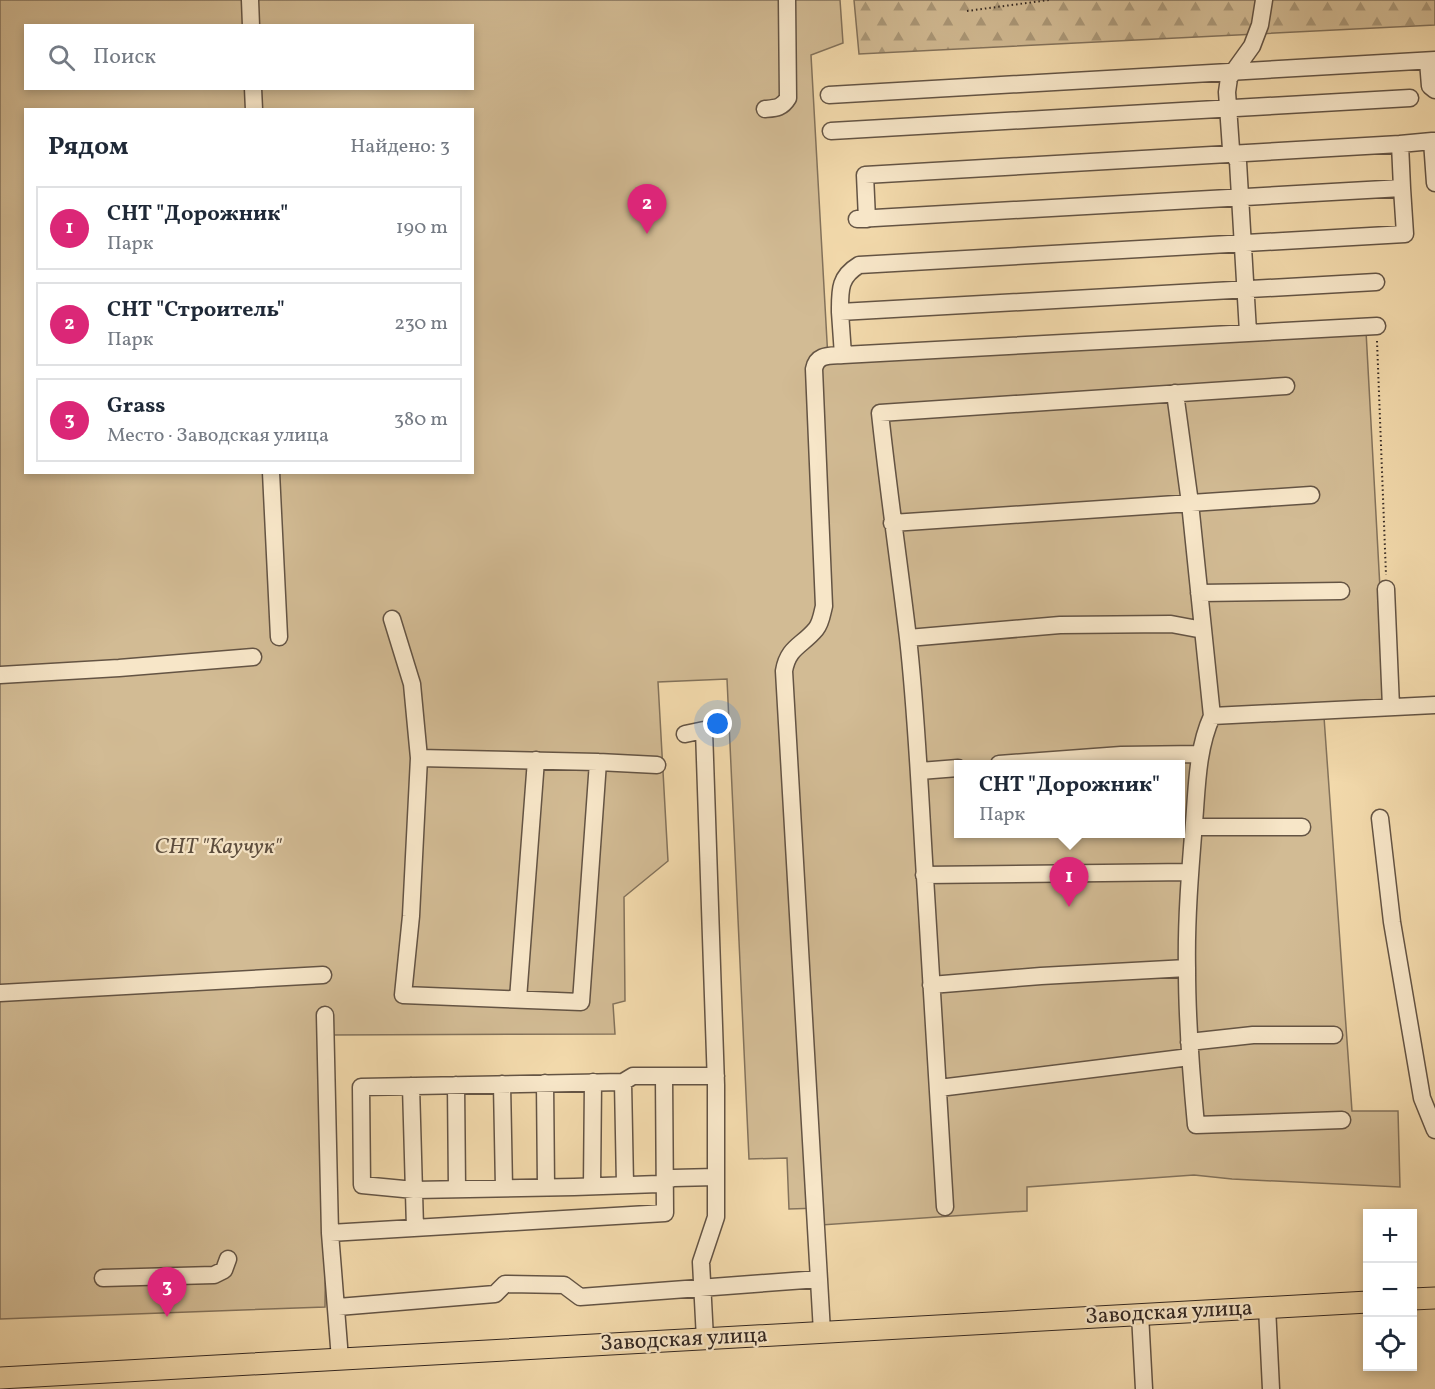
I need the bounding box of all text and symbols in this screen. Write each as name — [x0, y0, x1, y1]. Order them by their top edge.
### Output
search box — [24, 24, 474, 90]
icon: search — [45, 41, 78, 74]
text: Поиск — [93, 42, 156, 73]
text: Рядом — [48, 129, 128, 165]
text: Найдено: 3 — [350, 133, 450, 161]
pin: 2 — [628, 184, 666, 234]
text: СНТ "Дорожник" — [107, 199, 288, 230]
text: 1 — [65, 214, 74, 242]
text: 190 m — [396, 214, 448, 242]
text: Парк — [107, 230, 153, 258]
text: СНТ "Строитель" — [107, 295, 285, 326]
text: 2 — [64, 310, 75, 338]
text: 230 m — [394, 310, 448, 338]
text: Парк — [107, 326, 153, 354]
text: Grass — [107, 391, 166, 422]
text: 3 — [64, 406, 75, 434]
text: 380 m — [394, 406, 448, 434]
text: Место · Заводская улица — [107, 422, 329, 450]
your location — [703, 709, 732, 738]
popup — [954, 760, 1185, 838]
text: СНТ "Дорожник" — [979, 770, 1160, 801]
text: Парк — [979, 801, 1025, 829]
park label: СНТ "Каучук" — [155, 832, 282, 863]
pin: 1 — [1050, 858, 1088, 907]
map controls — [1363, 1209, 1417, 1371]
button: + — [1363, 1209, 1417, 1263]
button: − — [1363, 1263, 1417, 1317]
pin: 3 — [148, 1268, 186, 1317]
street label: Заводская улица — [1084, 1293, 1254, 1333]
button: locate — [1363, 1317, 1417, 1371]
street label: Заводская улица — [599, 1320, 769, 1360]

